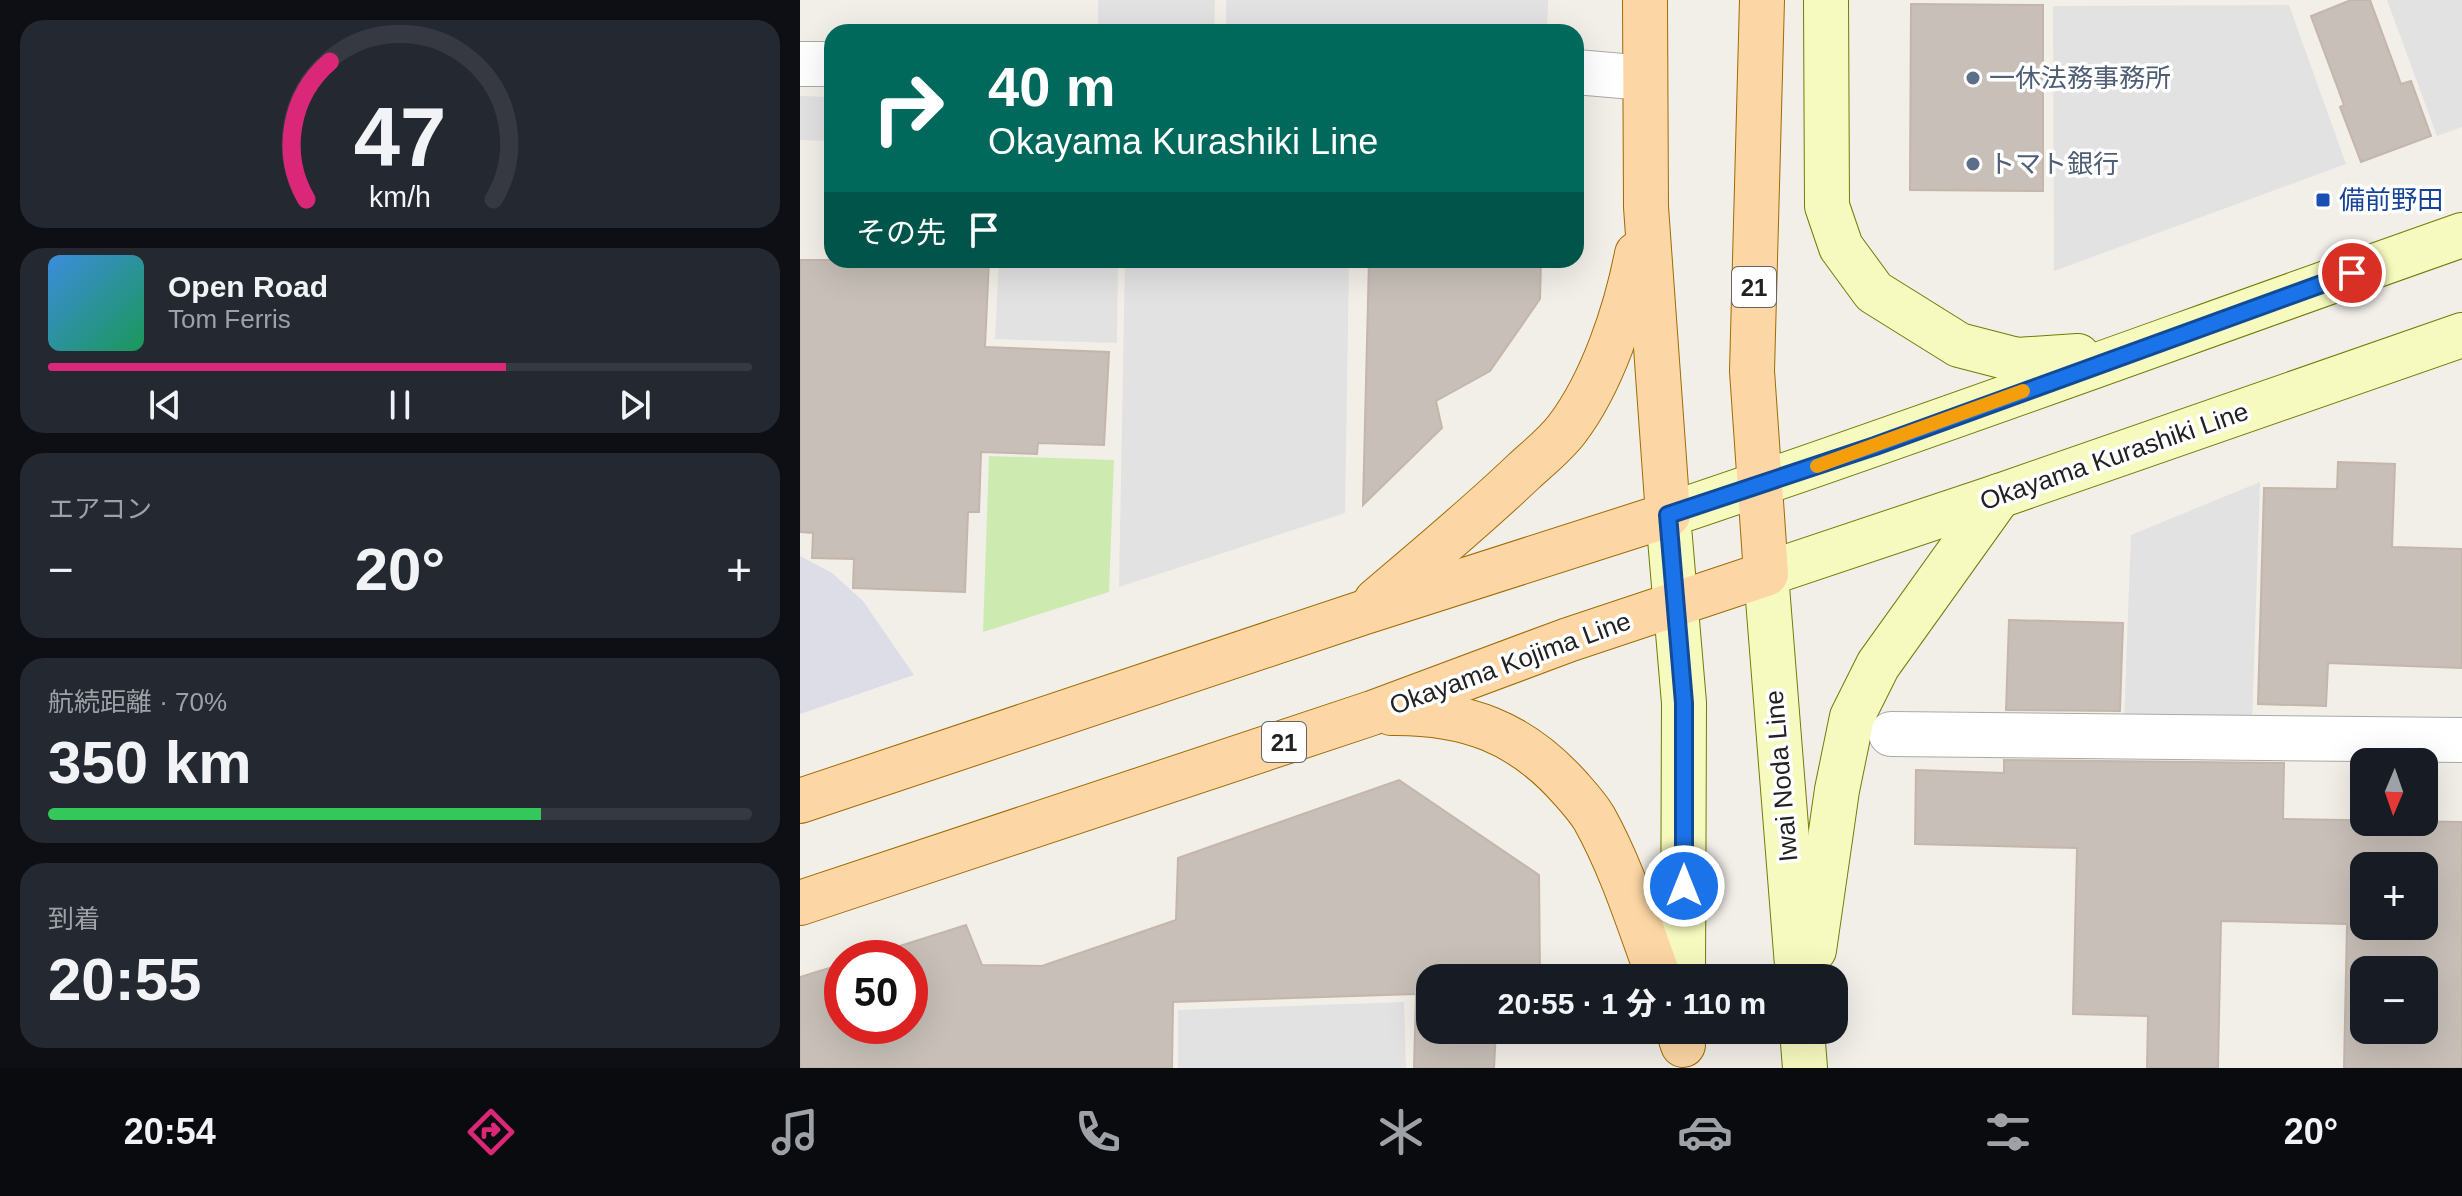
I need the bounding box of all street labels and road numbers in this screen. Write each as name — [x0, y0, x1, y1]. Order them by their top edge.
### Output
road number: 21 — [1732, 267, 1776, 307]
street label: Okayama Kurashiki Line — [1976, 396, 2252, 516]
street label: Okayama Kojima Line — [1385, 605, 1635, 721]
street label: Iwai Noda Line — [1759, 689, 1803, 863]
road number: 21 — [1262, 722, 1306, 762]

